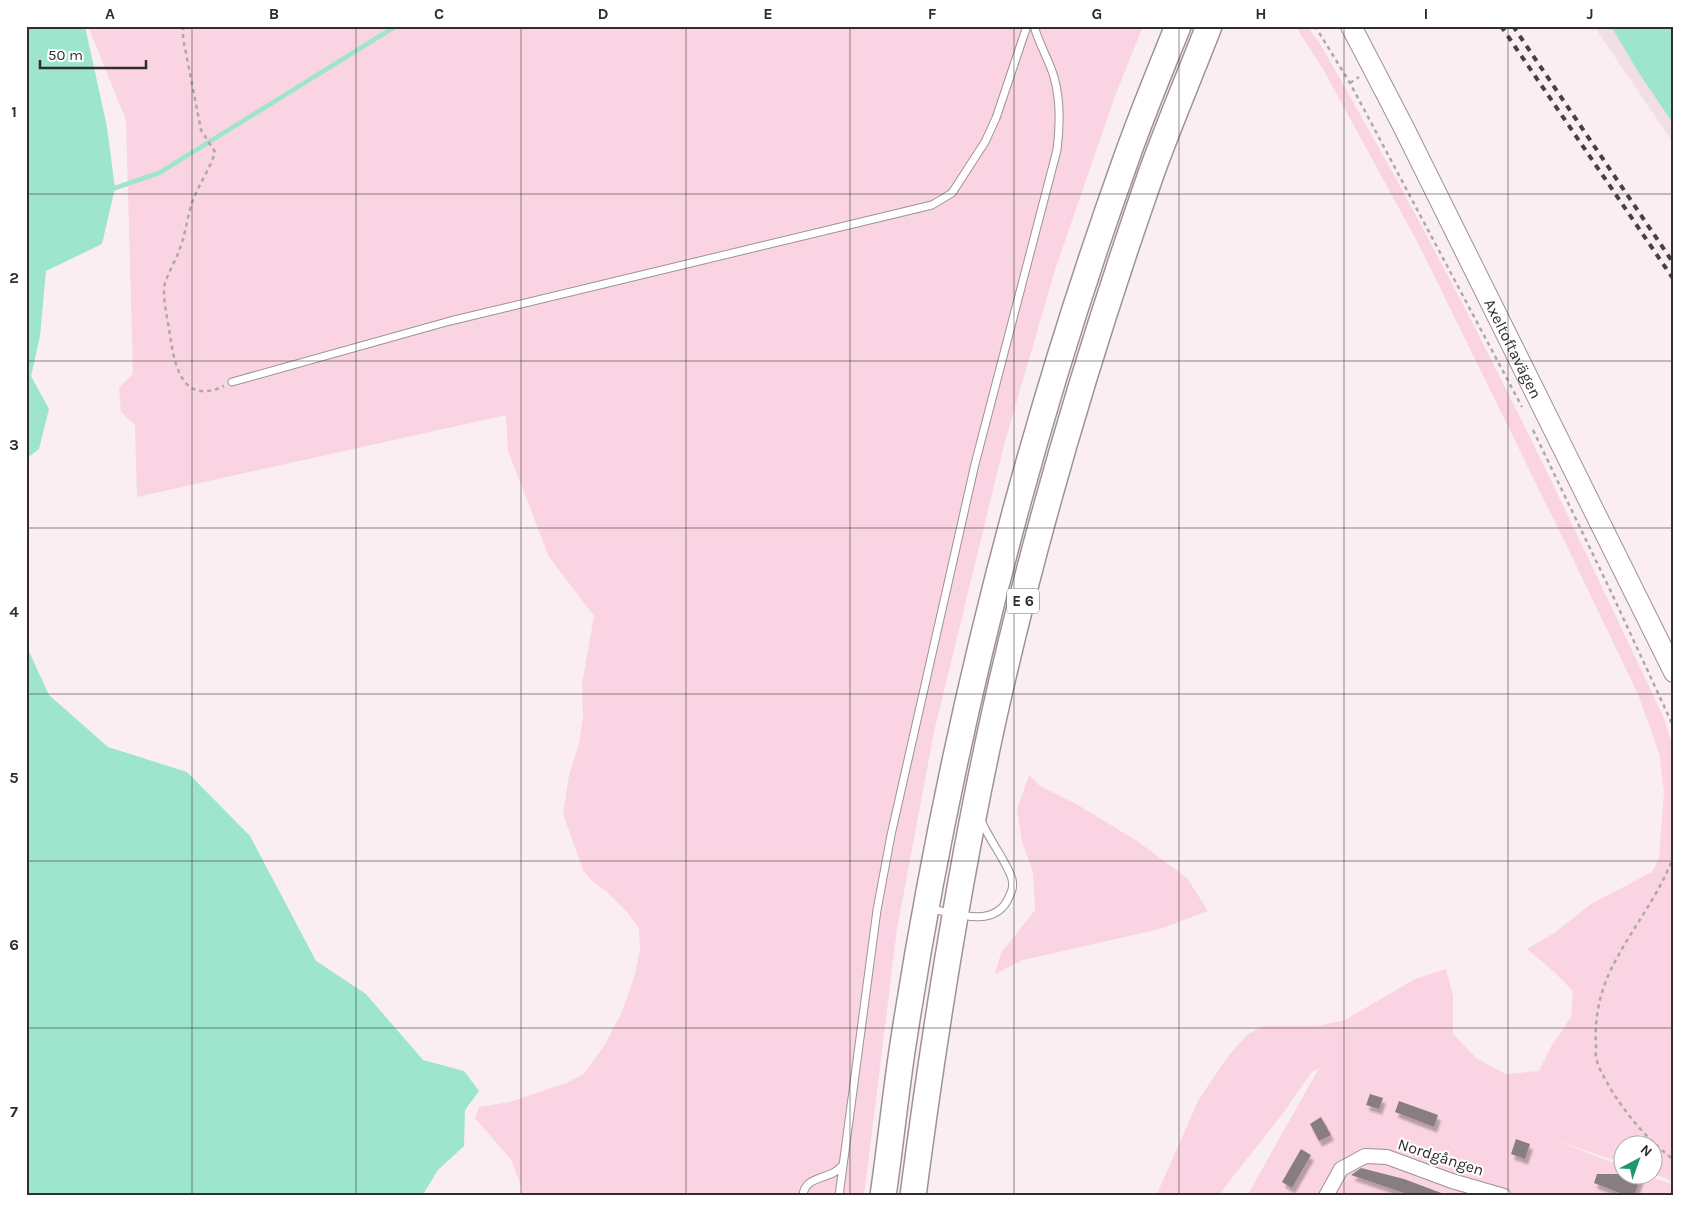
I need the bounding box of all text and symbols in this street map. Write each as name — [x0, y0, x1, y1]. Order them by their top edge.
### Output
text: A — [105, 4, 115, 23]
text: B — [269, 4, 279, 23]
text: C — [434, 4, 444, 23]
text: D — [598, 4, 609, 23]
text: E — [763, 4, 773, 23]
text: F — [928, 4, 937, 23]
text: G — [1092, 4, 1102, 23]
text: H — [1255, 4, 1267, 23]
text: I — [1424, 4, 1428, 23]
text: J — [1586, 4, 1594, 23]
scale bar — [40, 38, 146, 70]
text: 50 m — [48, 46, 83, 64]
text: 1 — [11, 102, 17, 121]
text: 2 — [9, 268, 19, 287]
street label: Axeltoftavägen — [1481, 295, 1546, 401]
text: 3 — [9, 435, 19, 454]
road number: E 6 — [1007, 588, 1039, 614]
text: 4 — [9, 602, 19, 621]
text: 5 — [9, 768, 19, 787]
text: 6 — [9, 935, 19, 954]
text: 7 — [10, 1102, 18, 1121]
street label: Nordgången — [1396, 1134, 1486, 1180]
north arrow — [1612, 1134, 1662, 1184]
text: N — [1637, 1141, 1656, 1160]

